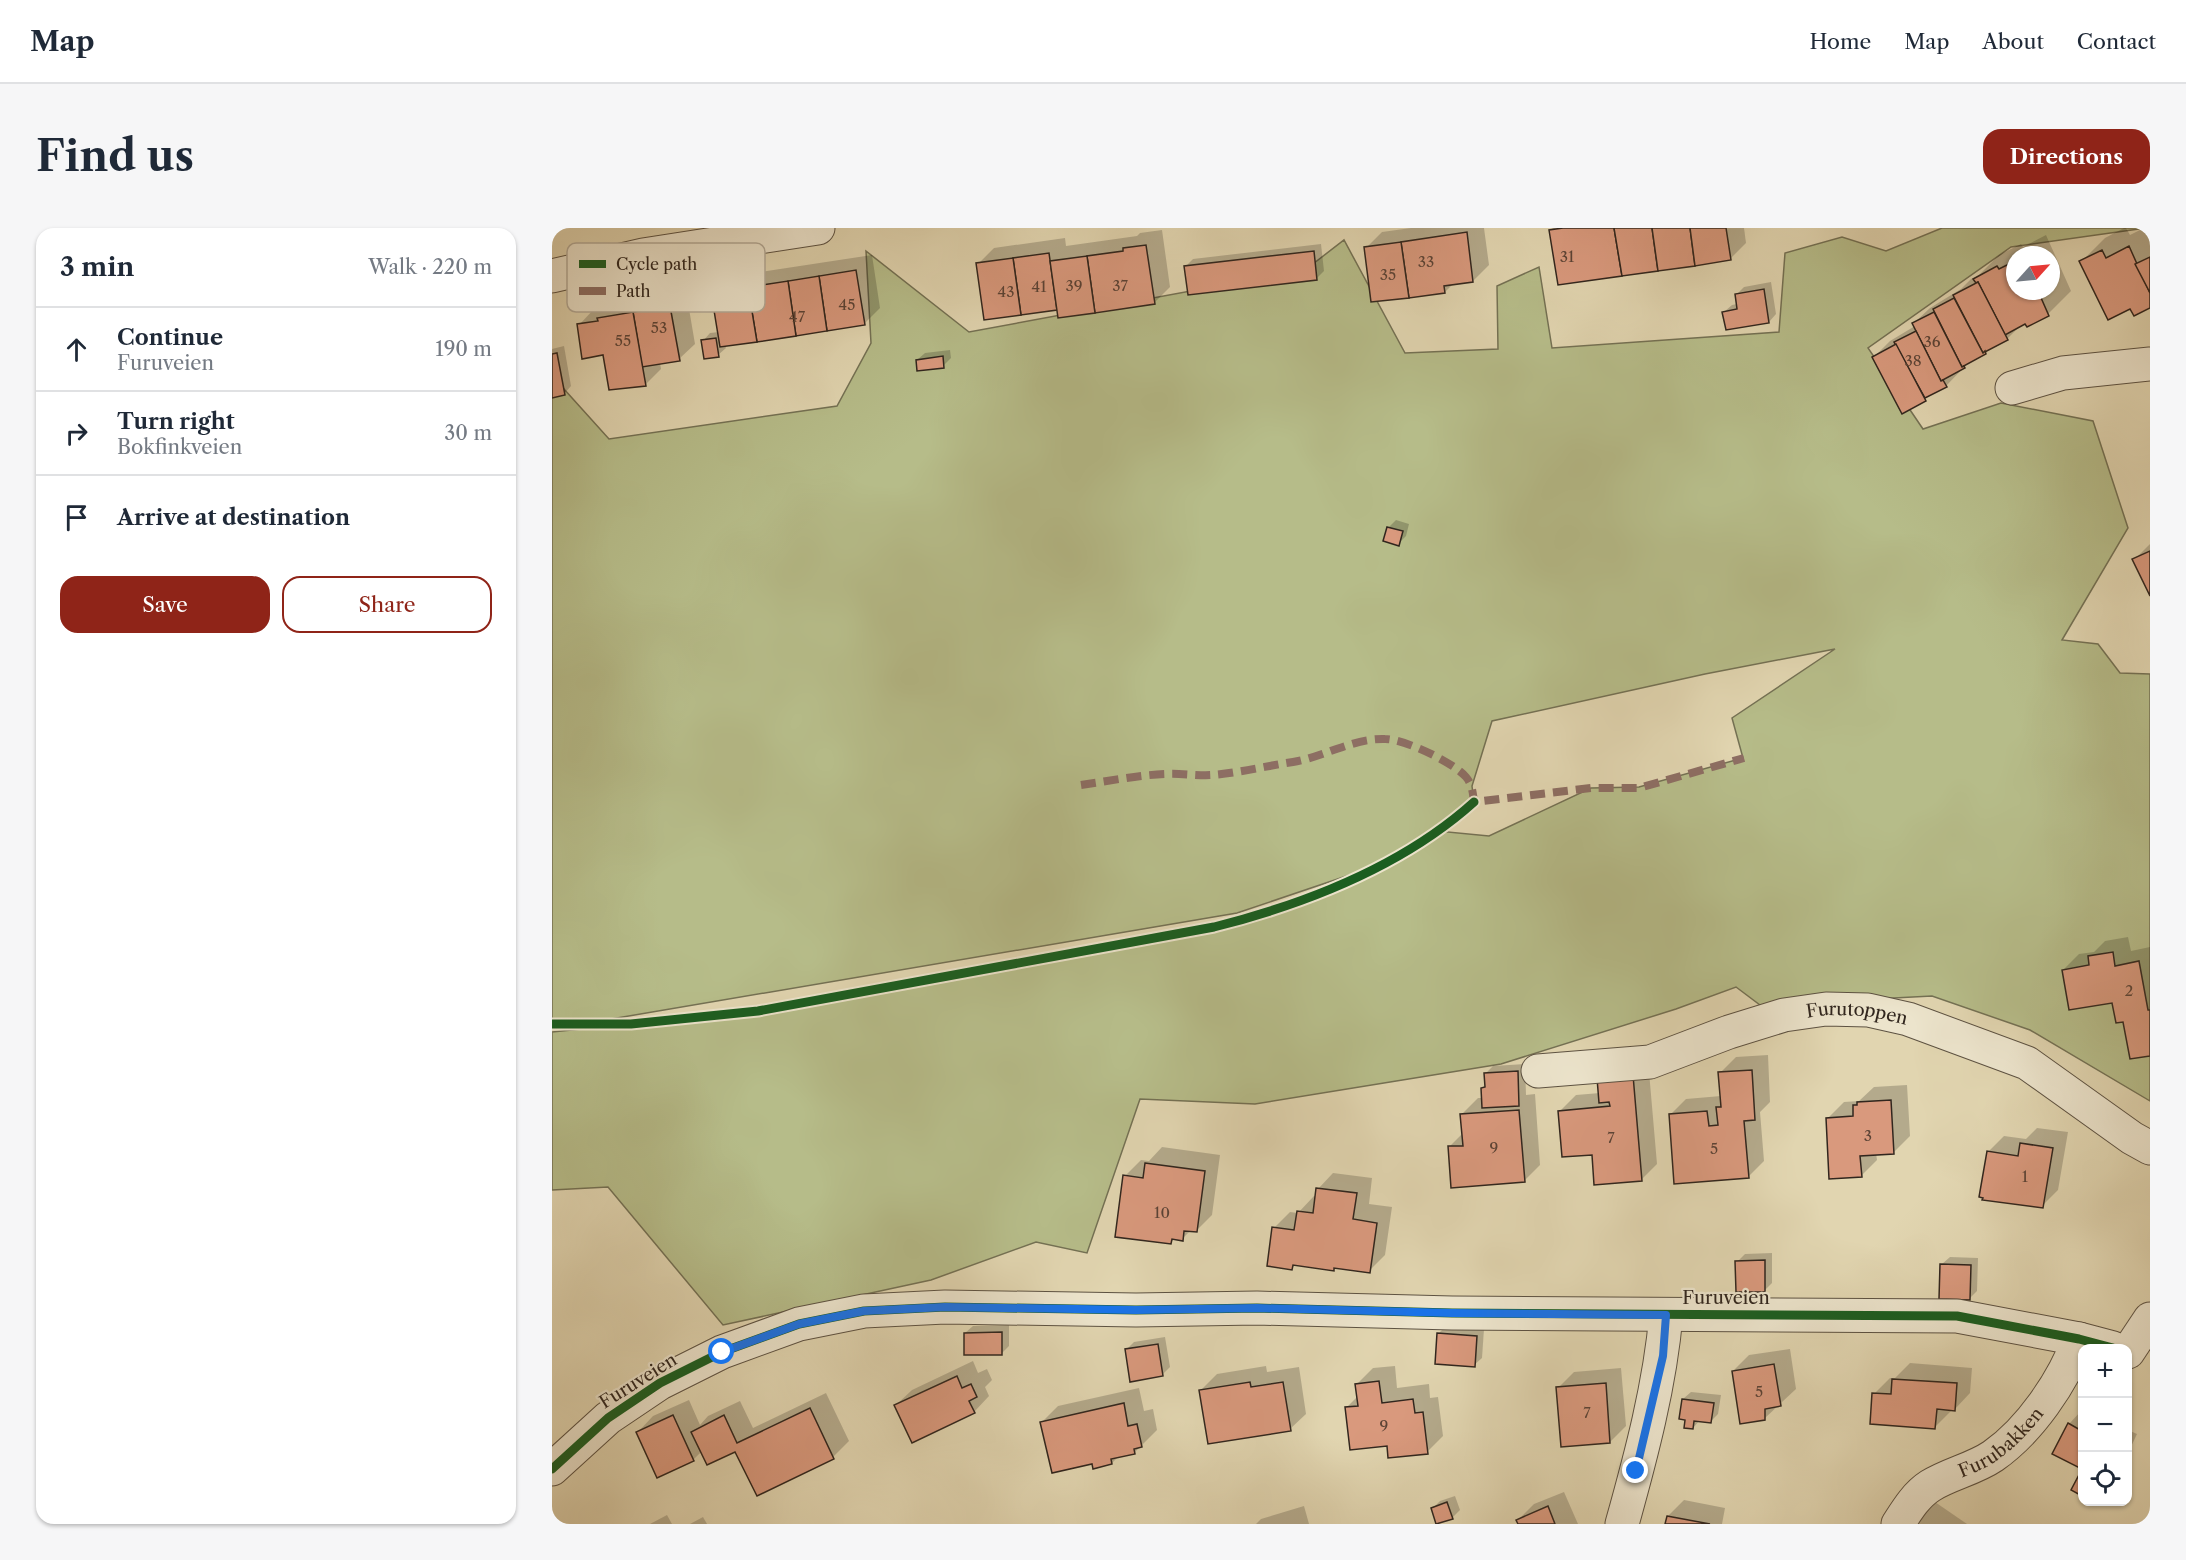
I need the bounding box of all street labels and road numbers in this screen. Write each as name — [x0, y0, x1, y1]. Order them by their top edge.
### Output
street label: Furutoppen — [1805, 998, 1910, 1030]
street label: Furuveien — [1682, 1287, 1770, 1309]
street label: Furuveien — [595, 1349, 681, 1413]
street label: Furubakken — [1955, 1403, 2048, 1483]

